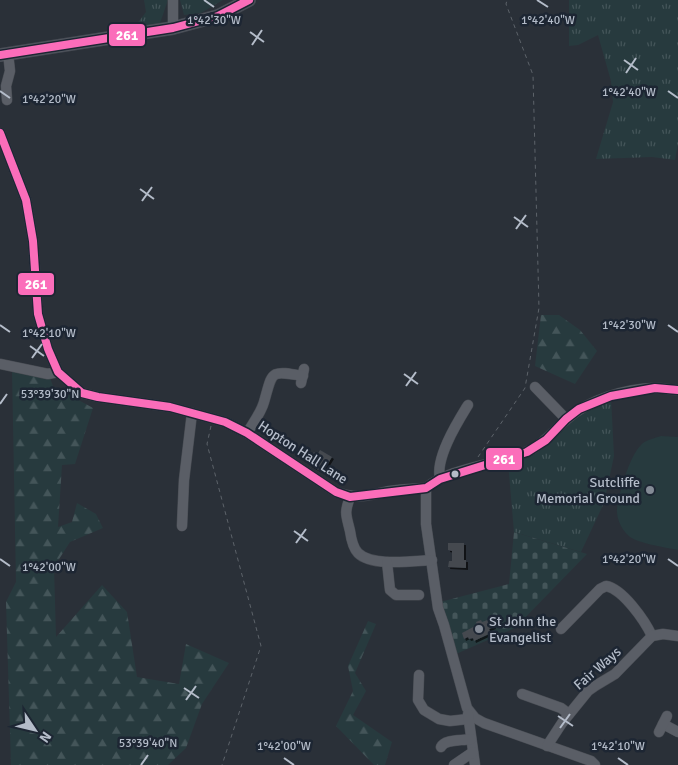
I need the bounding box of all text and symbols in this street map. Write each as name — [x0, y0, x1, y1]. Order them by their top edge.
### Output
text: 1°42'30"W — [187, 13, 241, 28]
text: 1°42'40"W — [521, 13, 575, 28]
line badge: 261 — [108, 23, 146, 47]
text: 261 — [116, 27, 139, 44]
text: 1°42'40"W — [602, 85, 656, 100]
text: 1°42'20"W — [22, 92, 76, 107]
line badge: 261 — [17, 272, 55, 296]
text: 261 — [25, 276, 48, 293]
text: 1°42'30"W — [602, 318, 656, 333]
text: 1°42'10"W — [22, 326, 76, 341]
text: 53°39'30"N — [21, 387, 79, 402]
street label: Hopton Hall Lane — [255, 417, 351, 488]
line badge: 261 — [485, 447, 523, 471]
text: 261 — [493, 451, 516, 468]
unlabelled marker — [450, 469, 460, 479]
place label: Sutcliffe Memorial Ground — [536, 474, 640, 507]
marker: Sutcliffe Memorial Ground — [644, 484, 656, 496]
text: 1°42'20"W — [602, 552, 656, 567]
text: 1°42'00"W — [22, 560, 76, 575]
place label: St John the Evangelist — [489, 613, 556, 646]
marker: St John the Evangelist — [473, 623, 485, 635]
street label: Fair Ways — [570, 643, 624, 693]
north arrow — [10, 705, 60, 755]
text: N — [35, 728, 55, 746]
text: 53°39'40"N — [119, 736, 177, 751]
text: 1°42'00"W — [257, 739, 311, 754]
text: 1°42'10"W — [591, 739, 645, 754]

